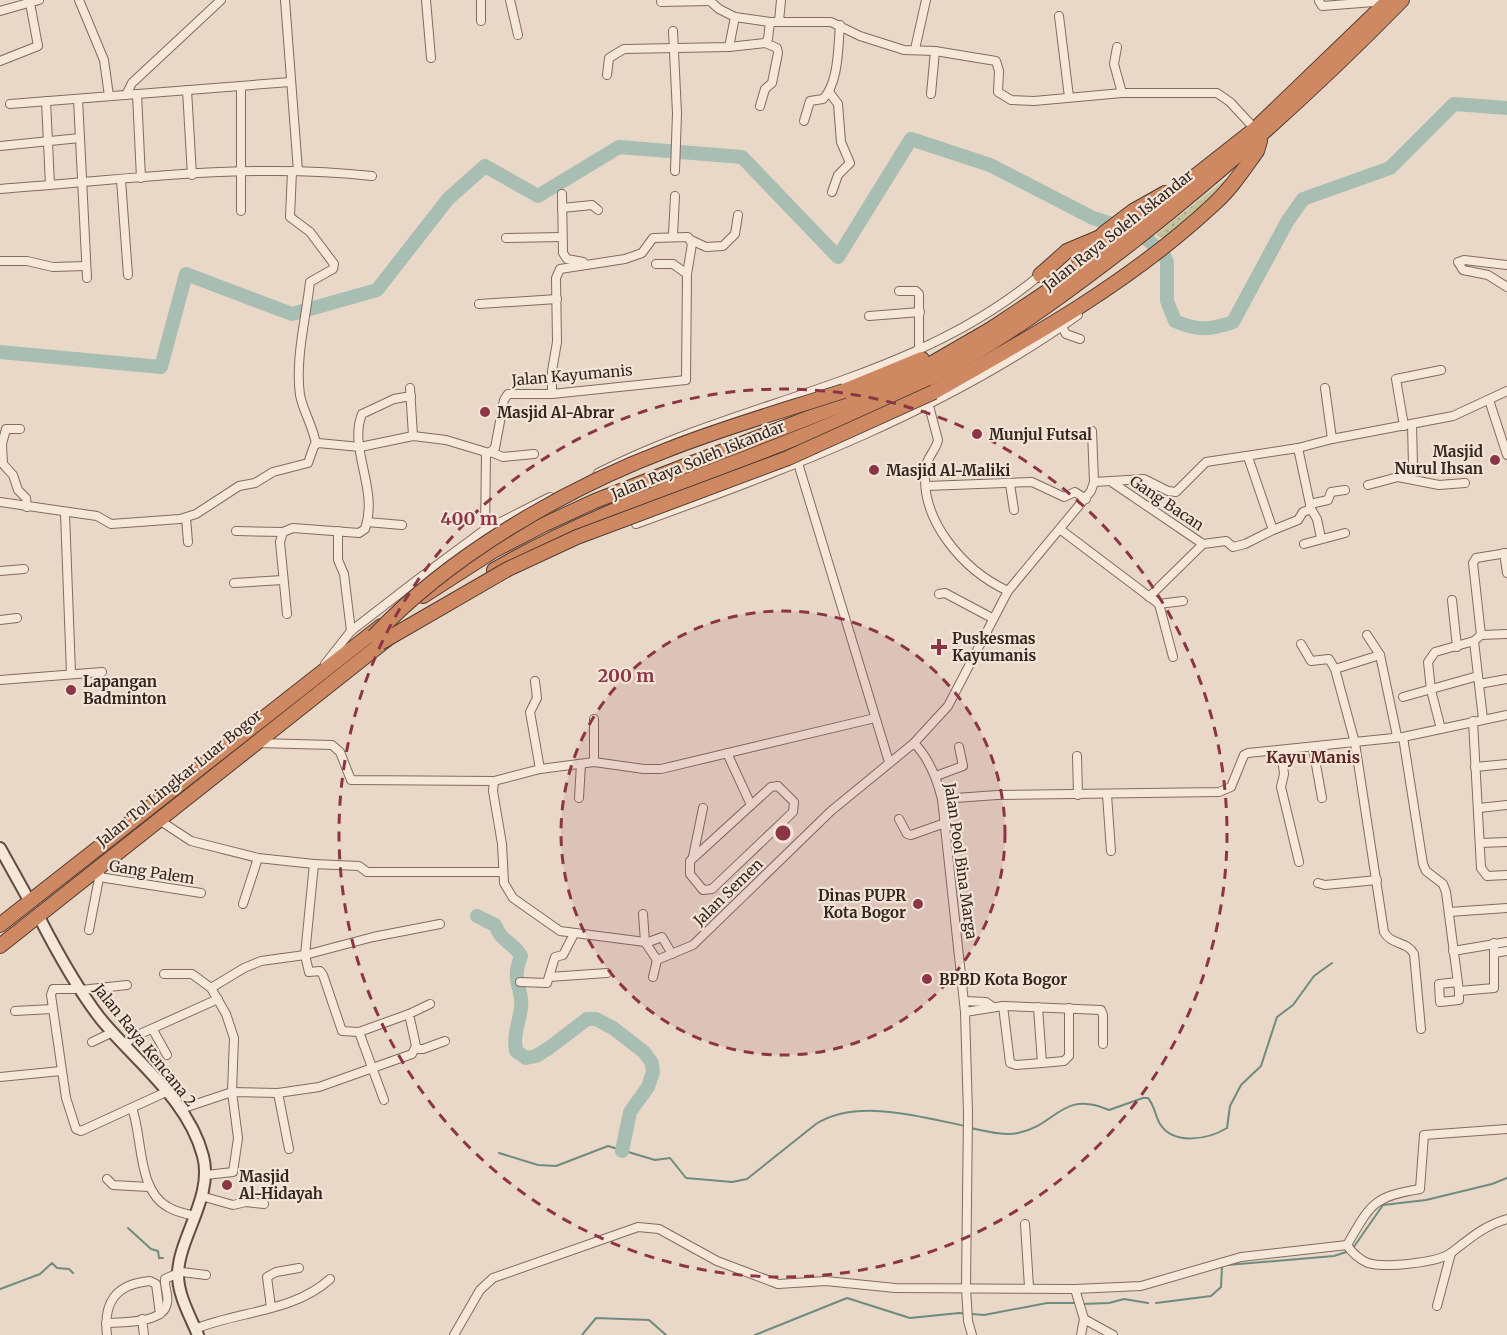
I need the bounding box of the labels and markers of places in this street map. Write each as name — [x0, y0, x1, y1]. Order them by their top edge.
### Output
place label: Masjid Al-Abrar — [497, 403, 615, 422]
marker: Masjid Al-Abrar — [478, 405, 492, 419]
place label: Munjul Futsal — [989, 425, 1092, 444]
marker: Munjul Futsal — [970, 427, 984, 441]
place label: Masjid Nurul Ihsan — [1394, 442, 1483, 478]
marker: Masjid Nurul Ihsan — [1488, 453, 1502, 467]
place label: Masjid Al-Maliki — [886, 461, 1010, 480]
marker: Masjid Al-Maliki — [867, 463, 881, 477]
place label: Puskesmas Kayumanis — [952, 629, 1037, 665]
marker: Puskesmas Kayumanis — [930, 638, 948, 656]
place label: Lapangan Badminton — [83, 672, 166, 708]
marker: Lapangan Badminton — [64, 683, 78, 697]
centre of rings — [773, 823, 793, 843]
place label: Dinas PUPR Kota Bogor — [818, 886, 906, 922]
marker: Dinas PUPR Kota Bogor — [911, 897, 925, 911]
place label: BPBD Kota Bogor — [939, 970, 1067, 989]
marker: BPBD Kota Bogor — [920, 972, 934, 986]
place label: Masjid Al-Hidayah — [238, 1167, 323, 1203]
marker: Masjid Al-Hidayah — [220, 1178, 234, 1192]

